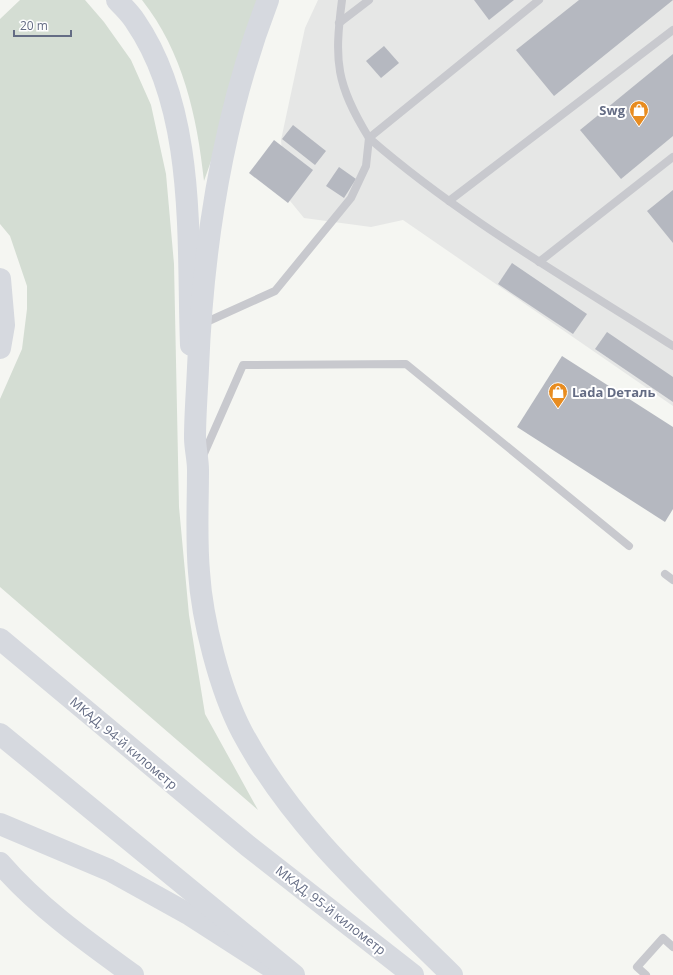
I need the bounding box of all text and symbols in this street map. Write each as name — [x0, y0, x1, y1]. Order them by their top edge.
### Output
scale bar — [14, 12, 71, 38]
text: 20 m — [20, 17, 48, 34]
shop icon: Swg — [628, 99, 650, 127]
place label: Swg — [599, 101, 626, 119]
shop icon: Lada Dеталь — [547, 381, 569, 409]
place label: Lada Dеталь — [572, 383, 655, 401]
street label: МКАД, 94-й километр — [66, 693, 182, 793]
street label: МКАД, 95-й километр — [272, 861, 390, 959]

